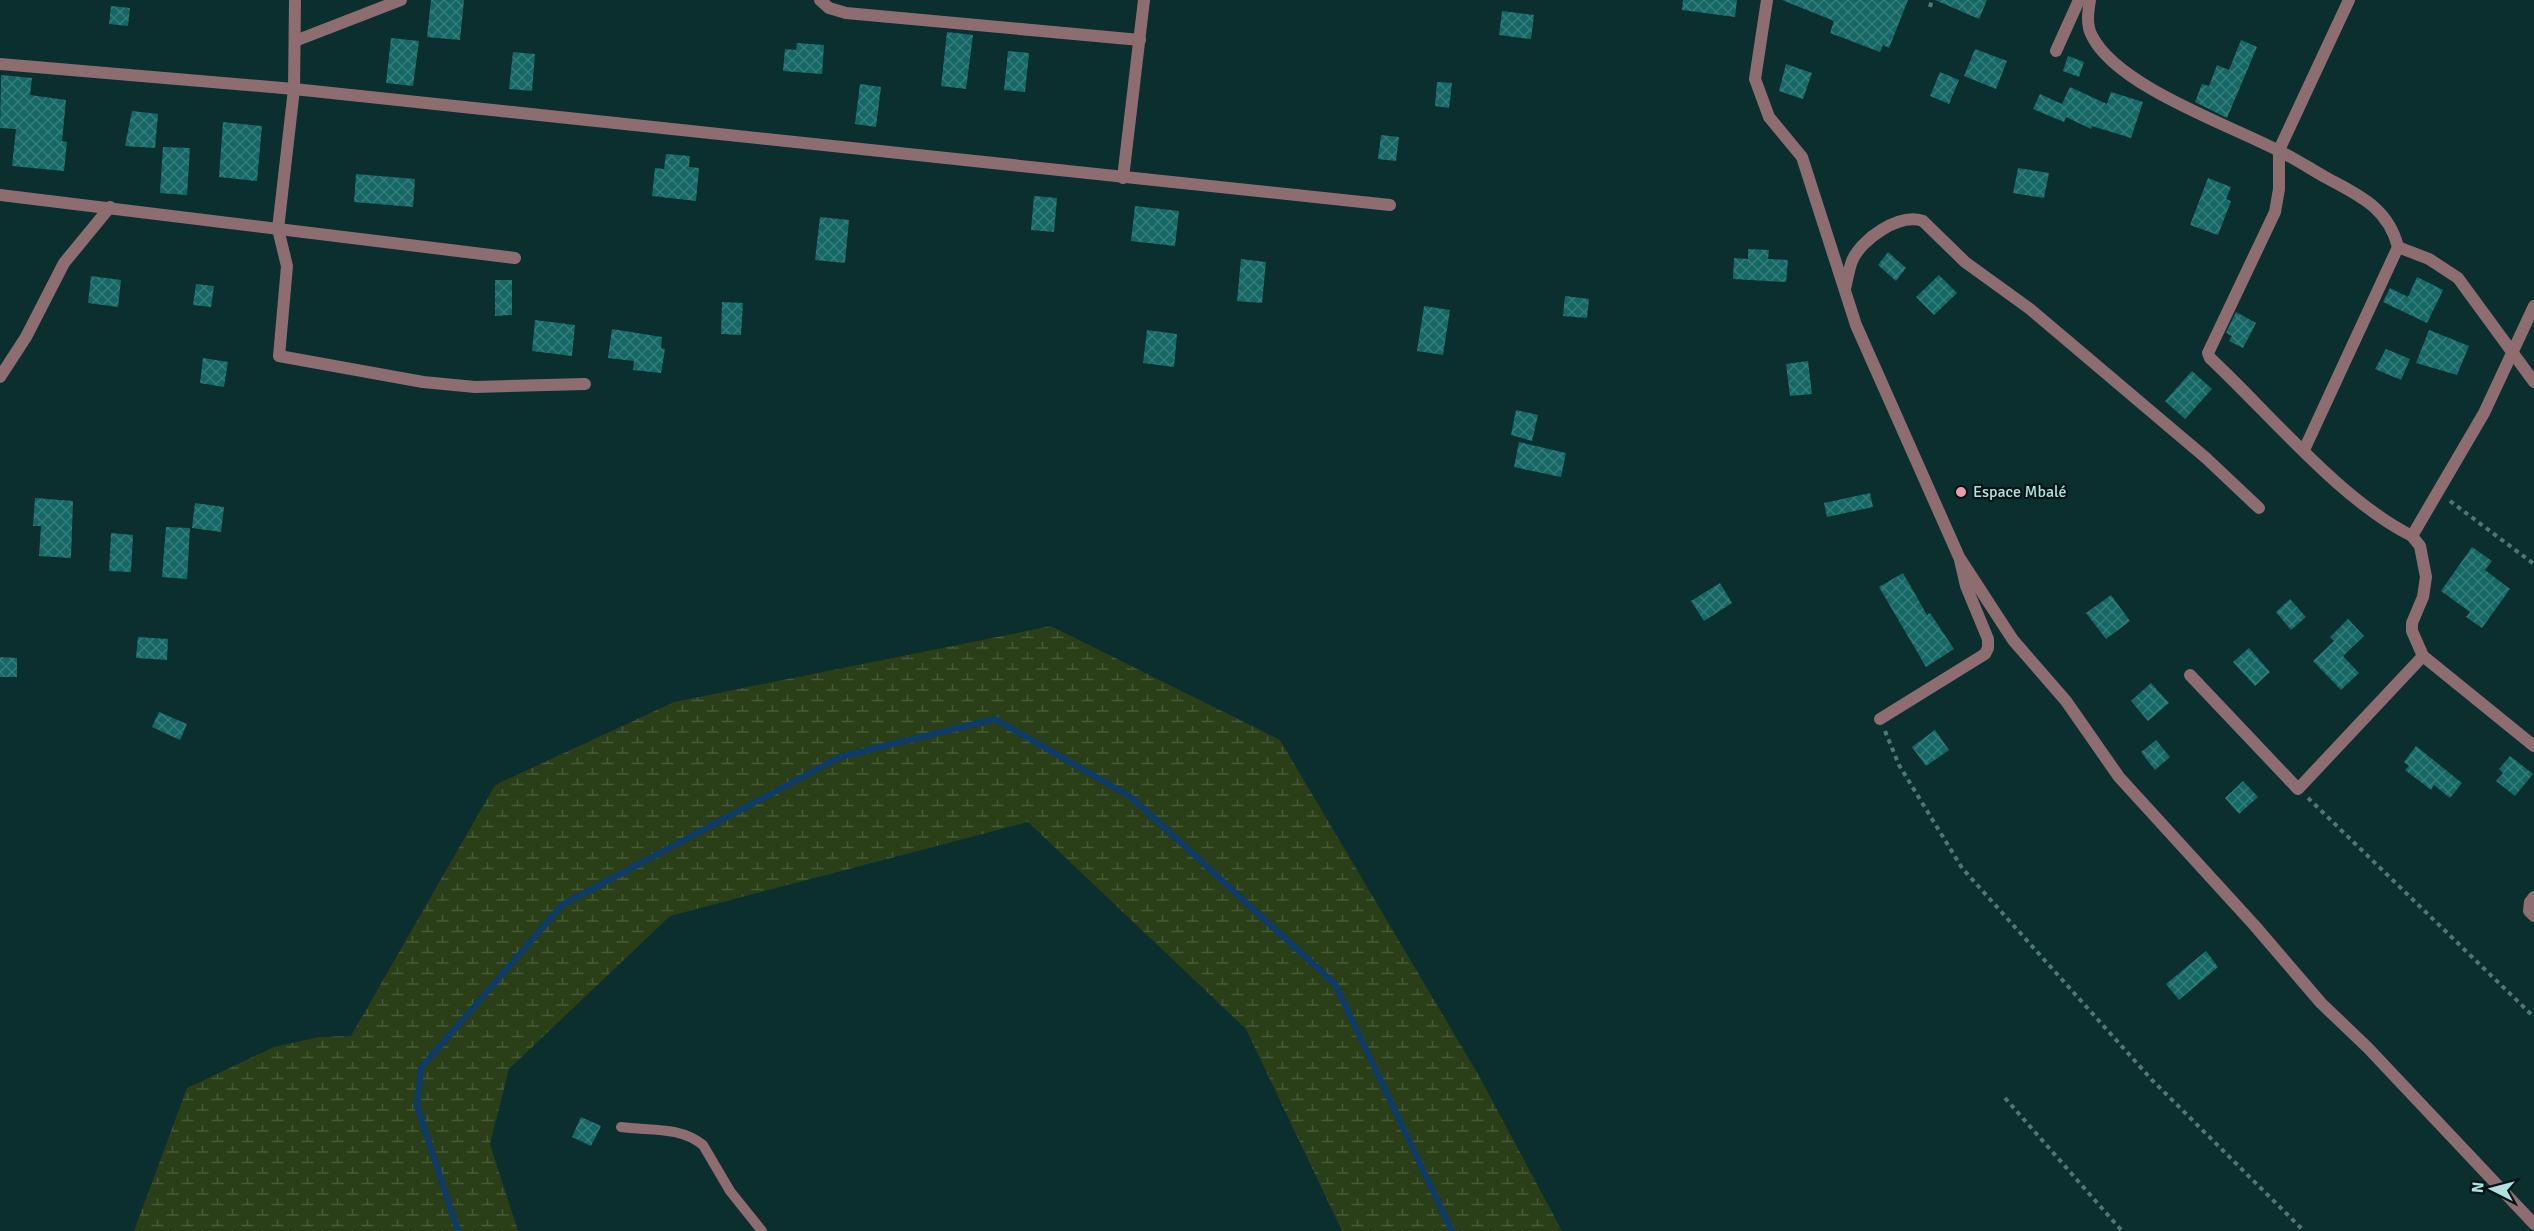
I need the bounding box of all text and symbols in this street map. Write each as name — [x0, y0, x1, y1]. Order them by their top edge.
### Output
place label: Espace Mbalé — [1973, 482, 2067, 502]
marker: Espace Mbalé — [1954, 485, 1968, 499]
north arrow — [2462, 1159, 2522, 1219]
text: N — [2468, 1181, 2489, 1194]

